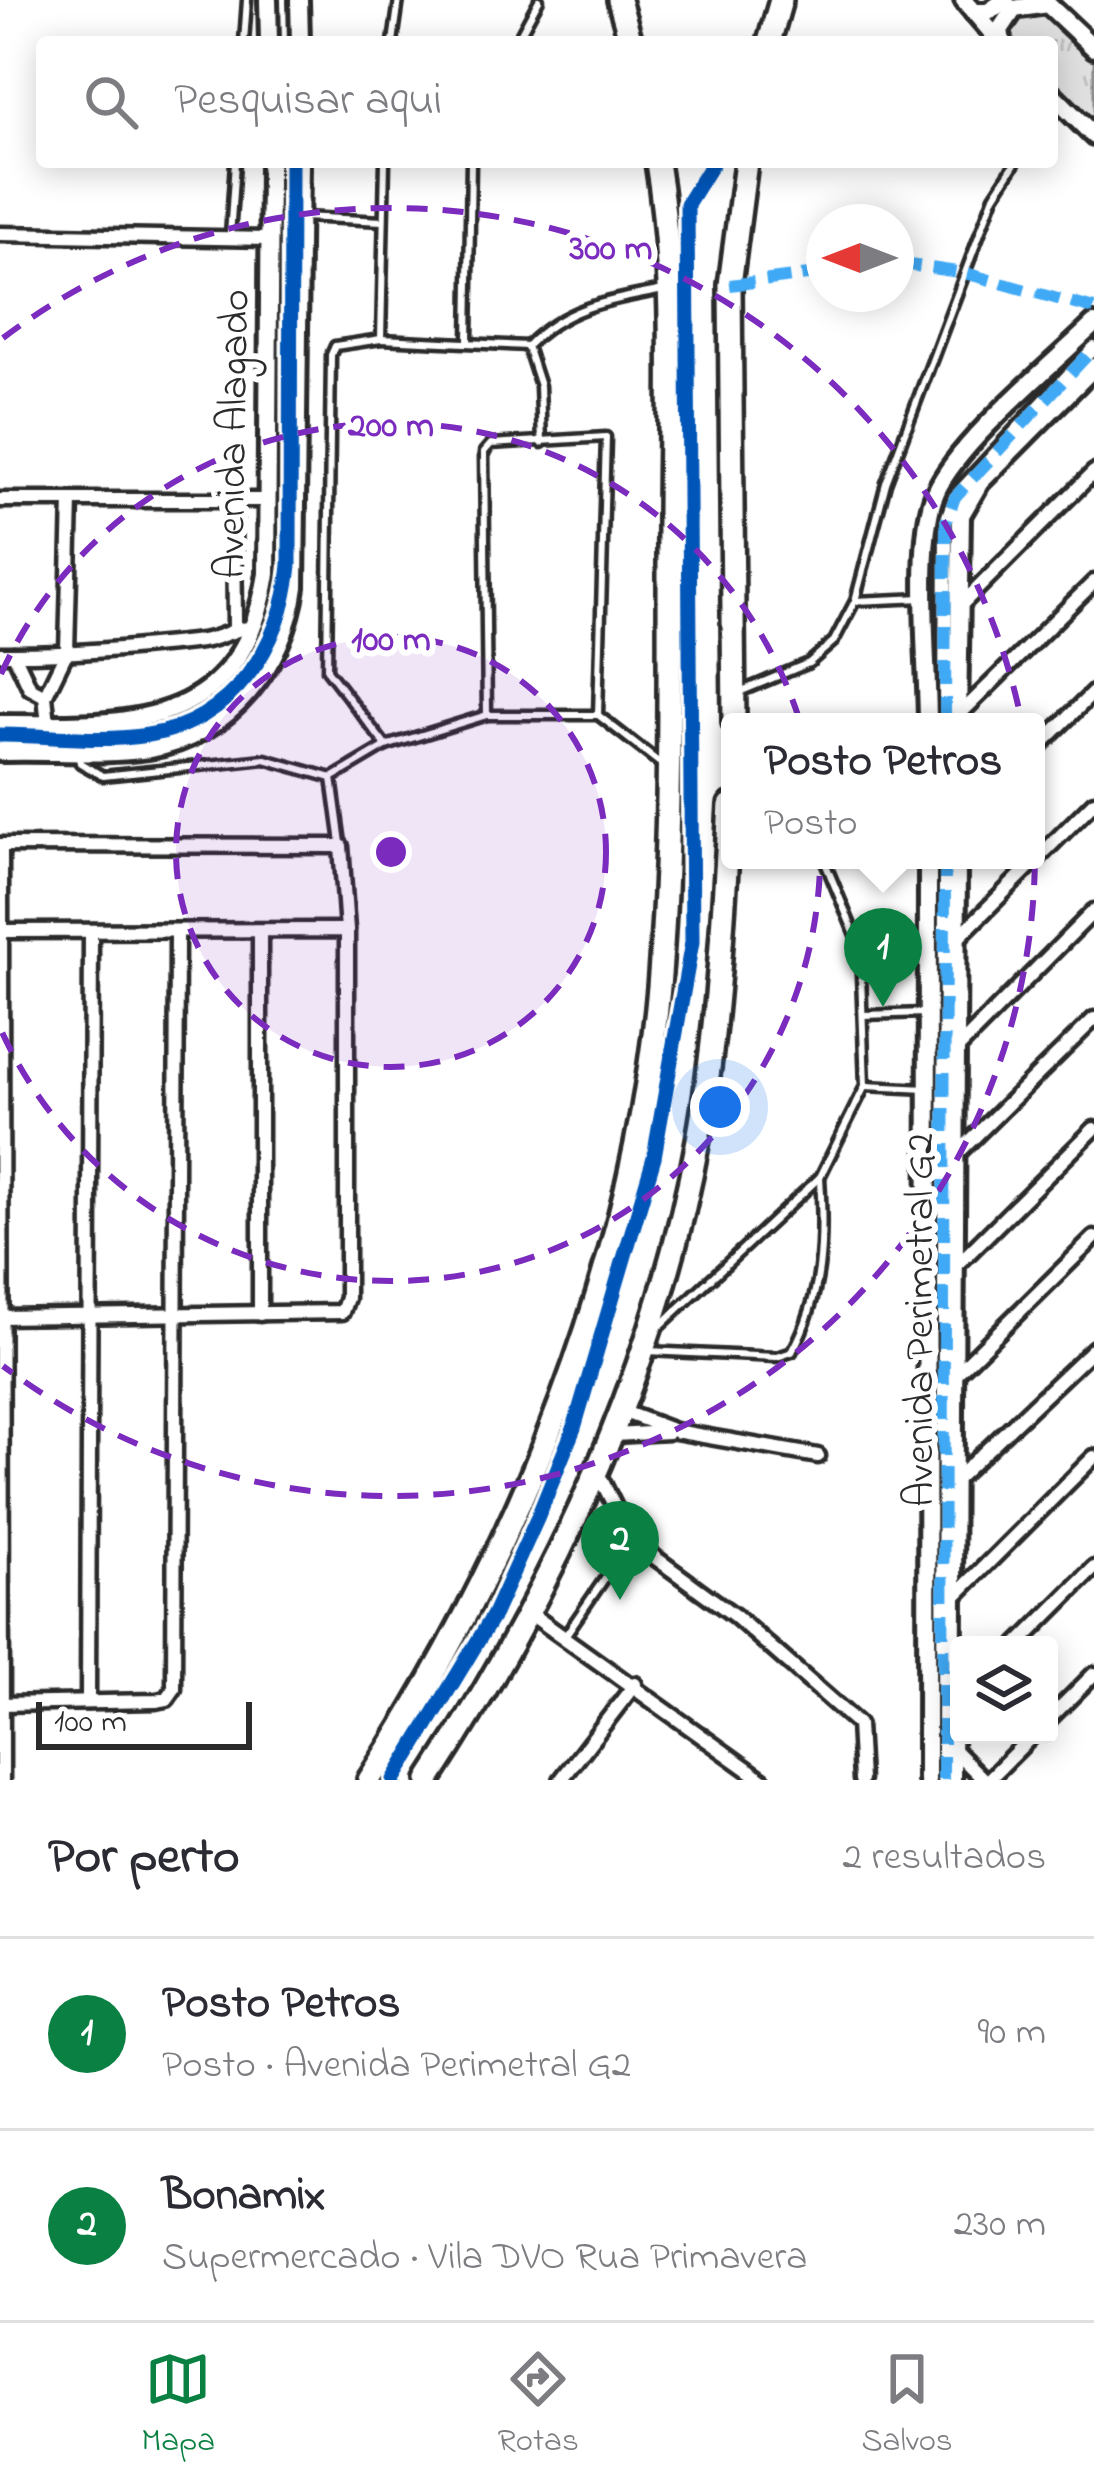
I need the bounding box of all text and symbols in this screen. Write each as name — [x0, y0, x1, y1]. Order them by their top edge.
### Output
search box — [36, 36, 1058, 168]
icon: search — [78, 69, 144, 135]
text: Pesquisar aqui — [174, 69, 442, 135]
north arrow — [806, 204, 914, 312]
text: 300 m — [569, 224, 653, 277]
street label: Avenida Alagado — [201, 289, 268, 580]
text: 200 m — [347, 401, 434, 454]
text: 100 m — [351, 615, 431, 668]
popup — [721, 713, 1045, 869]
text: Posto Petros — [764, 730, 1002, 796]
text: Posto — [764, 796, 858, 853]
centre of rings — [370, 831, 412, 873]
pin: 1 — [844, 908, 922, 1007]
your location — [690, 1077, 750, 1137]
street label: Avenida Perimetral G2 — [891, 1133, 952, 1507]
pin: 2 — [581, 1501, 659, 1600]
map controls — [950, 1636, 1058, 1744]
button: layers — [950, 1636, 1058, 1744]
scale bar — [36, 1696, 252, 1749]
text: 100 m — [54, 1699, 127, 1747]
text: Por perto — [48, 1821, 240, 1896]
text: 2 resultados — [842, 1830, 1046, 1887]
text: Posto Petros — [162, 1972, 400, 2038]
text: 1 — [81, 2005, 93, 2062]
text: 90 m — [977, 2005, 1046, 2062]
text: Posto · Avenida Perimetral G2 — [162, 2038, 631, 2095]
text: Bonamix — [162, 2164, 325, 2230]
text: 2 — [77, 2197, 97, 2254]
text: 230 m — [954, 2197, 1046, 2254]
text: Supermercado · Vila DVO Rua Primavera — [162, 2230, 807, 2287]
tab: Mapa — [141, 2346, 215, 2466]
tab: Rotas — [498, 2346, 579, 2466]
tab: Salvos — [861, 2346, 953, 2466]

